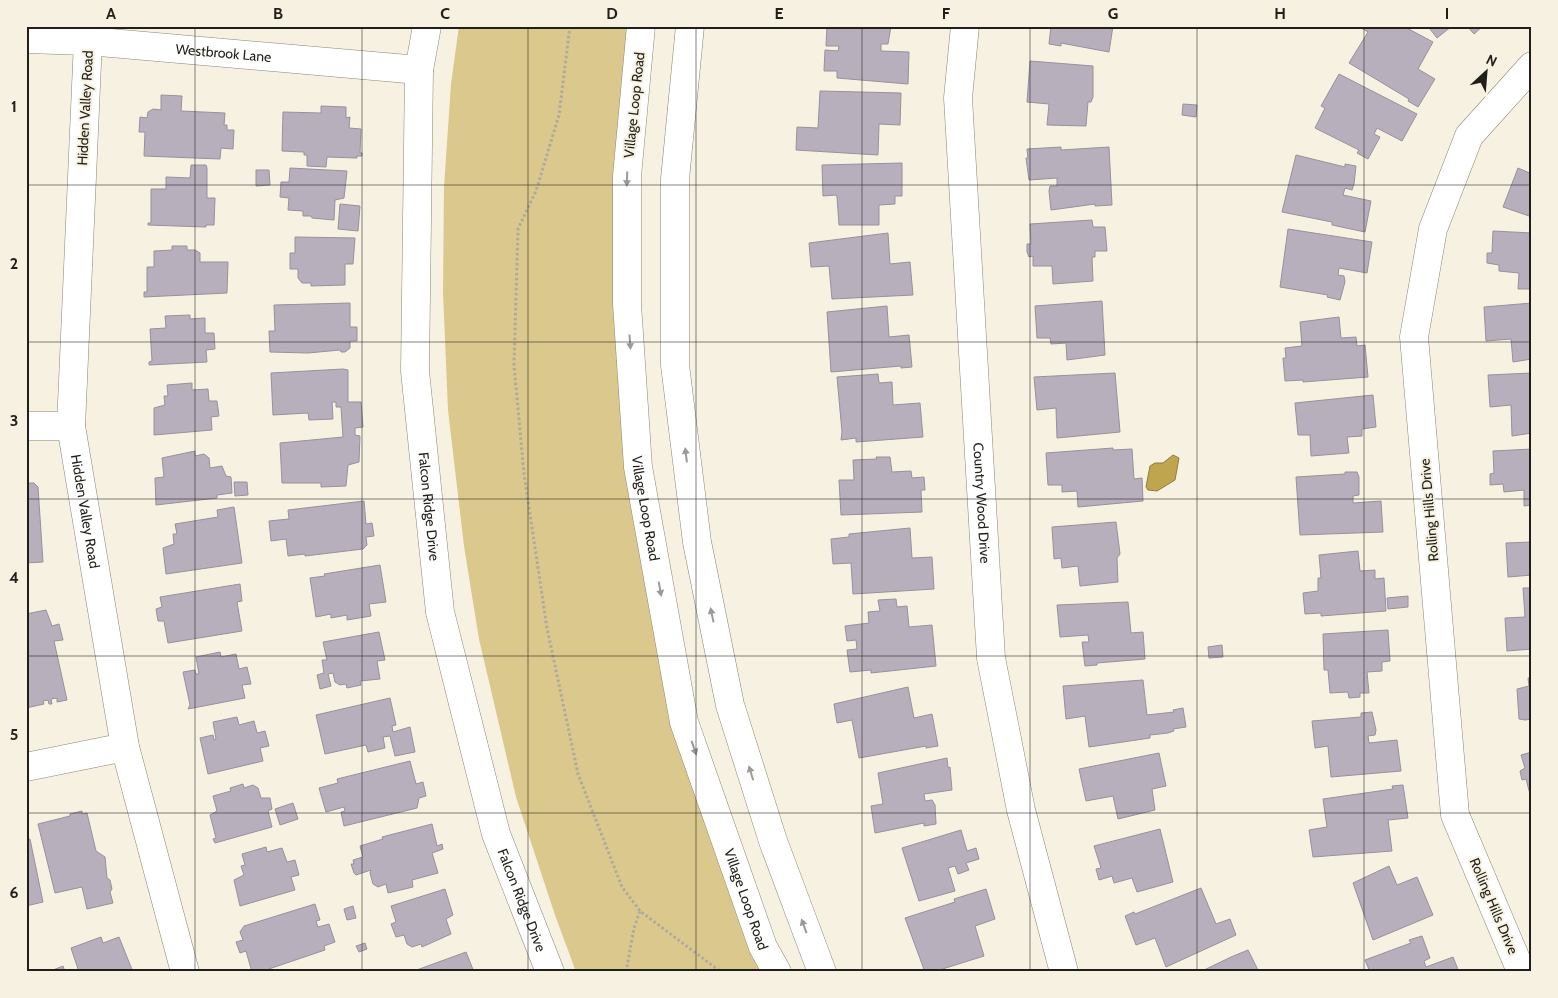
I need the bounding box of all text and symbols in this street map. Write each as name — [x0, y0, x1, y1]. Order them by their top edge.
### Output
text: A — [106, 4, 116, 23]
text: B — [273, 4, 283, 23]
text: C — [440, 4, 450, 23]
text: D — [606, 4, 618, 23]
text: E — [774, 4, 784, 23]
text: F — [942, 4, 951, 23]
text: G — [1108, 4, 1118, 23]
text: H — [1274, 4, 1286, 23]
text: I — [1445, 4, 1449, 23]
street label: Westbrook Lane — [175, 40, 272, 66]
north arrow — [1460, 48, 1510, 98]
street label: Hidden Valley Road — [73, 50, 97, 166]
text: N — [1483, 50, 1500, 71]
street label: Village Loop Road — [619, 51, 649, 159]
text: 1 — [11, 97, 17, 116]
one-way arrow — [623, 172, 631, 188]
text: 2 — [10, 254, 18, 273]
one-way arrow — [626, 334, 634, 350]
text: 3 — [10, 411, 18, 430]
street label: Country Wood Drive — [969, 442, 994, 564]
one-way arrow — [682, 447, 690, 463]
street label: Falcon Ridge Drive — [414, 451, 444, 562]
street label: Hidden Valley Road — [67, 453, 104, 570]
street label: Village Loop Road — [628, 455, 664, 562]
street label: Rolling Hills Drive — [1416, 458, 1442, 562]
text: 4 — [9, 568, 19, 587]
one-way arrow — [657, 582, 665, 598]
one-way arrow — [707, 607, 715, 623]
text: 5 — [10, 725, 18, 744]
one-way arrow — [690, 741, 698, 756]
one-way arrow — [747, 765, 755, 780]
street label: Falcon Ridge Drive — [494, 846, 550, 954]
street label: Village Loop Road — [720, 846, 772, 952]
street label: Rolling Hills Drive — [1466, 855, 1522, 957]
text: 6 — [10, 883, 19, 902]
one-way arrow — [800, 919, 808, 933]

